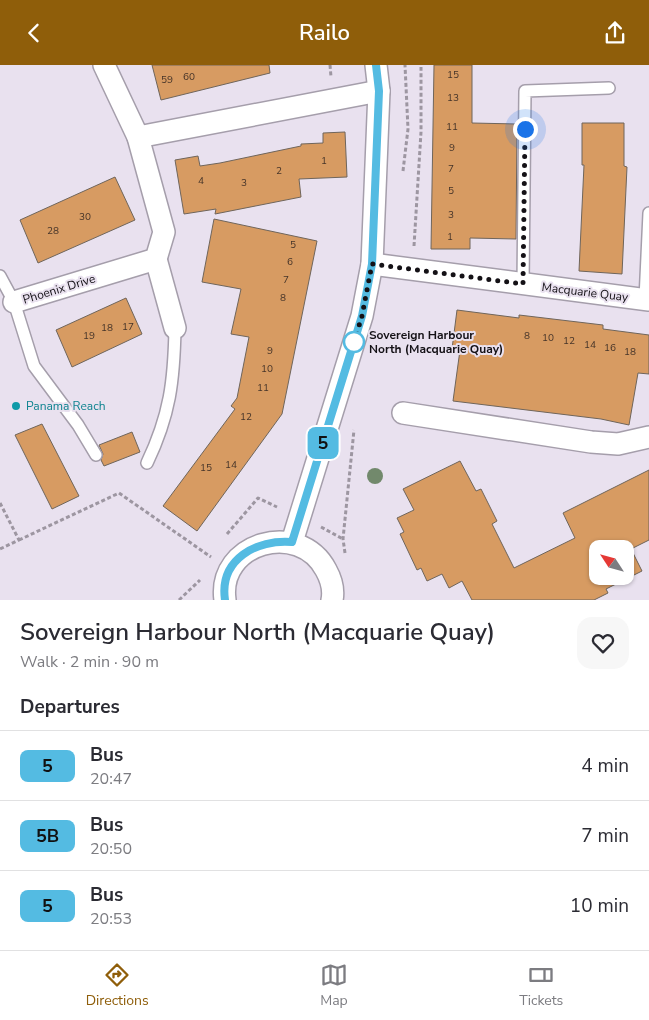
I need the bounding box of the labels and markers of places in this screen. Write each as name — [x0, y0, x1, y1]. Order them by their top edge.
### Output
place label: Sovereign Harbour North (Macquarie Quay) — [369, 327, 503, 357]
marker: Sovereign Harbour North (Macquarie Quay) — [343, 331, 365, 353]
place label: Panama Reach — [26, 398, 106, 414]
marker: Panama Reach — [10, 400, 22, 412]

